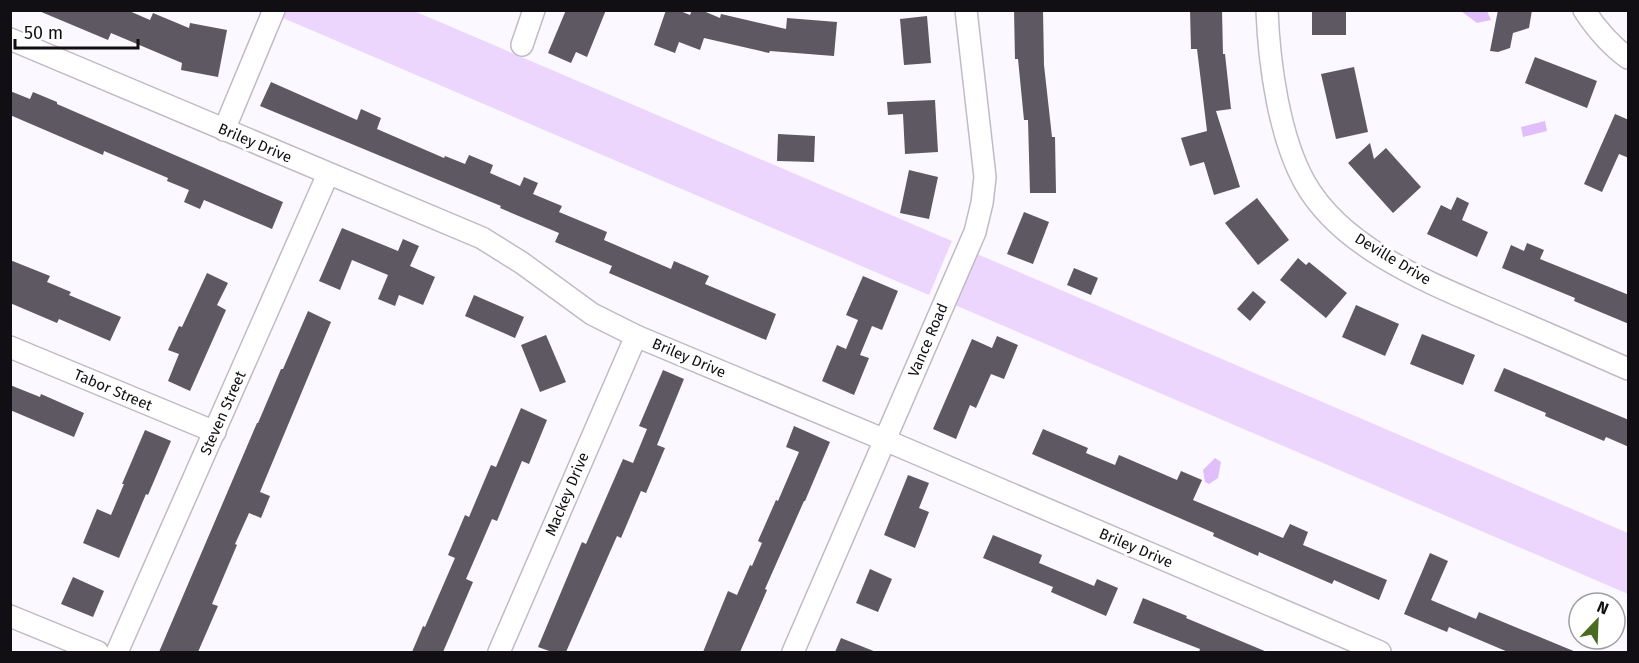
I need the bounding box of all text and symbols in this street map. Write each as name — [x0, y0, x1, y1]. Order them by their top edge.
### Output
scale bar — [15, 12, 138, 50]
text: 50 m — [24, 22, 63, 44]
street label: Briley Drive — [216, 119, 294, 167]
street label: Deville Drive — [1352, 229, 1434, 289]
street label: Vance Road — [904, 300, 952, 380]
street label: Briley Drive — [650, 334, 728, 382]
street label: Tabor Street — [71, 365, 155, 415]
street label: Steven Street — [196, 367, 250, 458]
street label: Mackey Drive — [541, 449, 593, 539]
street label: Briley Drive — [1097, 524, 1175, 572]
north arrow — [1567, 591, 1627, 651]
text: N — [1594, 597, 1611, 618]

